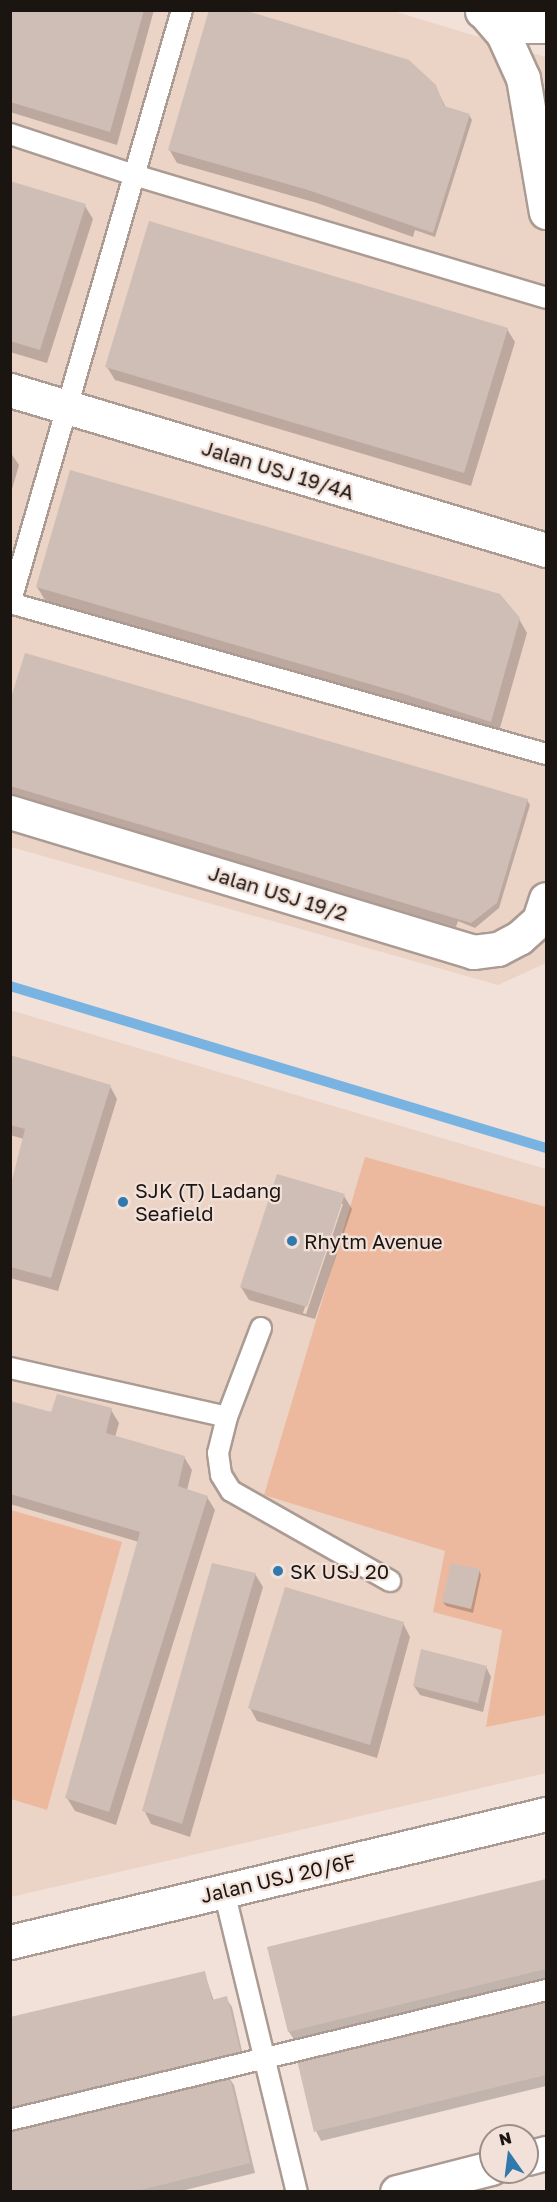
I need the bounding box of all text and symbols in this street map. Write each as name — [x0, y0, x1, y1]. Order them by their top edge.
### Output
street label: Jalan USJ 19/4A — [199, 435, 357, 505]
street label: Jalan USJ 19/2 — [206, 860, 350, 926]
place label: SJK (T) Ladang Seafield — [135, 1178, 281, 1225]
marker: SJK (T) Ladang Seafield — [116, 1195, 130, 1209]
place label: Rhytm Avenue — [304, 1229, 443, 1253]
marker: Rhytm Avenue — [285, 1234, 299, 1248]
place label: SK USJ 20 — [290, 1559, 389, 1583]
marker: SK USJ 20 — [271, 1564, 285, 1578]
street label: Jalan USJ 20/6F — [198, 1848, 358, 1908]
north arrow — [479, 2124, 539, 2184]
text: N — [497, 2127, 513, 2150]

